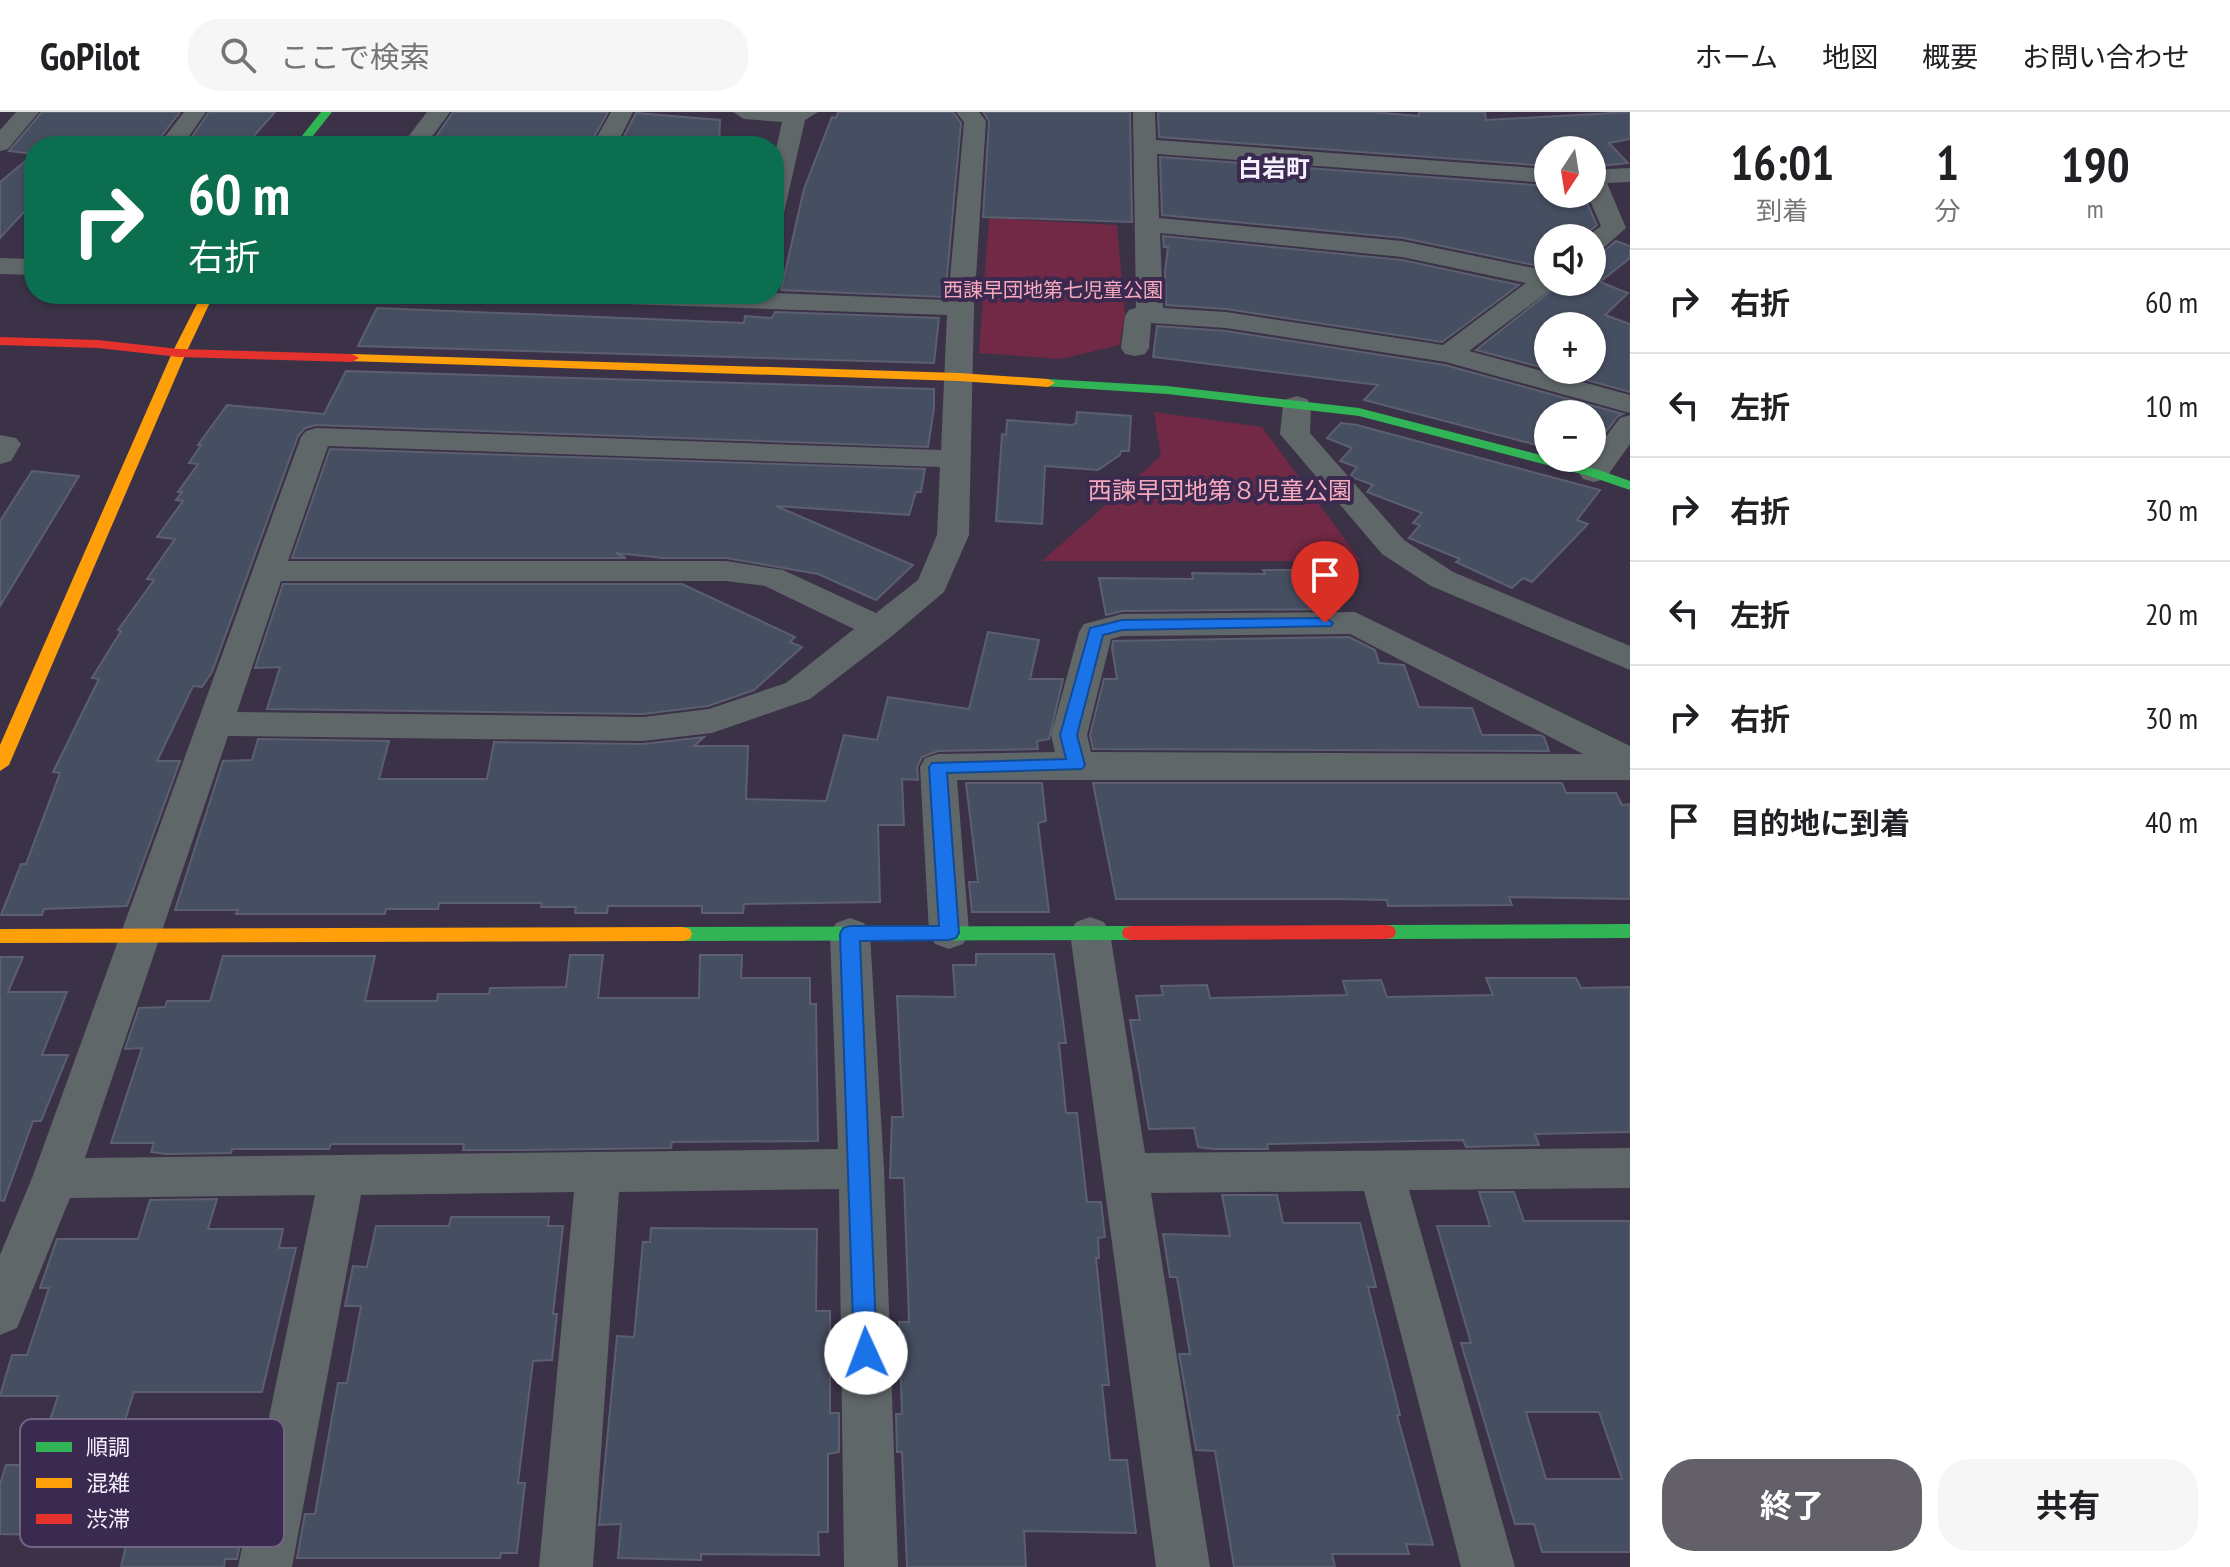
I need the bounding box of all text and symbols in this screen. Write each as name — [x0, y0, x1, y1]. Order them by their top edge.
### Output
search box — [188, 19, 748, 91]
text: GoPilot — [40, 31, 140, 80]
icon: search — [216, 33, 260, 77]
text: ここで検索 — [280, 37, 430, 76]
text: ホーム — [1695, 38, 1778, 75]
text: 地図 — [1822, 38, 1878, 75]
text: 概要 — [1922, 38, 1978, 75]
text: お問い合わせ — [2022, 38, 2190, 75]
text: 16:01 — [1730, 131, 1834, 193]
text: 1 — [1936, 131, 1959, 193]
text: 190 — [2061, 133, 2130, 195]
north arrow — [1534, 136, 1606, 208]
map controls — [1534, 136, 1606, 472]
district label: 白岩町 — [1238, 153, 1310, 184]
text: 60 m — [188, 158, 290, 230]
icon: right — [56, 168, 160, 272]
text: m — [2087, 192, 2104, 225]
text: 到着 — [1756, 194, 1808, 227]
text: 分 — [1934, 194, 1961, 227]
button: sound — [1534, 224, 1606, 296]
text: 右折 — [188, 233, 260, 280]
park label: 西諌早団地第七児童公園 — [943, 277, 1163, 303]
icon: right — [1662, 279, 1706, 323]
text: 60 m — [2145, 282, 2198, 321]
text: 右折 — [1730, 283, 1790, 322]
button: + — [1534, 312, 1606, 384]
icon: left — [1662, 383, 1706, 427]
text: 10 m — [2145, 386, 2198, 425]
text: 左折 — [1730, 387, 1790, 426]
button: − — [1534, 400, 1606, 472]
park label: 西諫早団地第８児童公園 — [1088, 475, 1352, 506]
icon: right — [1662, 487, 1706, 531]
text: 30 m — [2145, 490, 2198, 529]
text: 右折 — [1730, 491, 1790, 530]
pin — [1291, 541, 1359, 623]
icon: arrive — [1303, 553, 1347, 597]
icon: left — [1662, 591, 1706, 635]
text: 20 m — [2145, 594, 2198, 633]
text: 左折 — [1730, 595, 1790, 634]
icon: right — [1662, 695, 1706, 739]
text: 30 m — [2145, 698, 2198, 737]
text: 右折 — [1730, 699, 1790, 738]
icon: arrive — [1662, 799, 1706, 843]
text: 40 m — [2145, 802, 2198, 841]
text: 目的地に到着 — [1730, 803, 1910, 842]
position arrow — [824, 1311, 908, 1395]
legend — [20, 1419, 284, 1547]
text: 順調 — [86, 1433, 130, 1461]
button: 終了 — [1662, 1459, 1922, 1551]
button: 共有 — [1938, 1459, 2198, 1551]
text: 混雑 — [86, 1469, 130, 1497]
text: 渋滞 — [86, 1505, 130, 1533]

